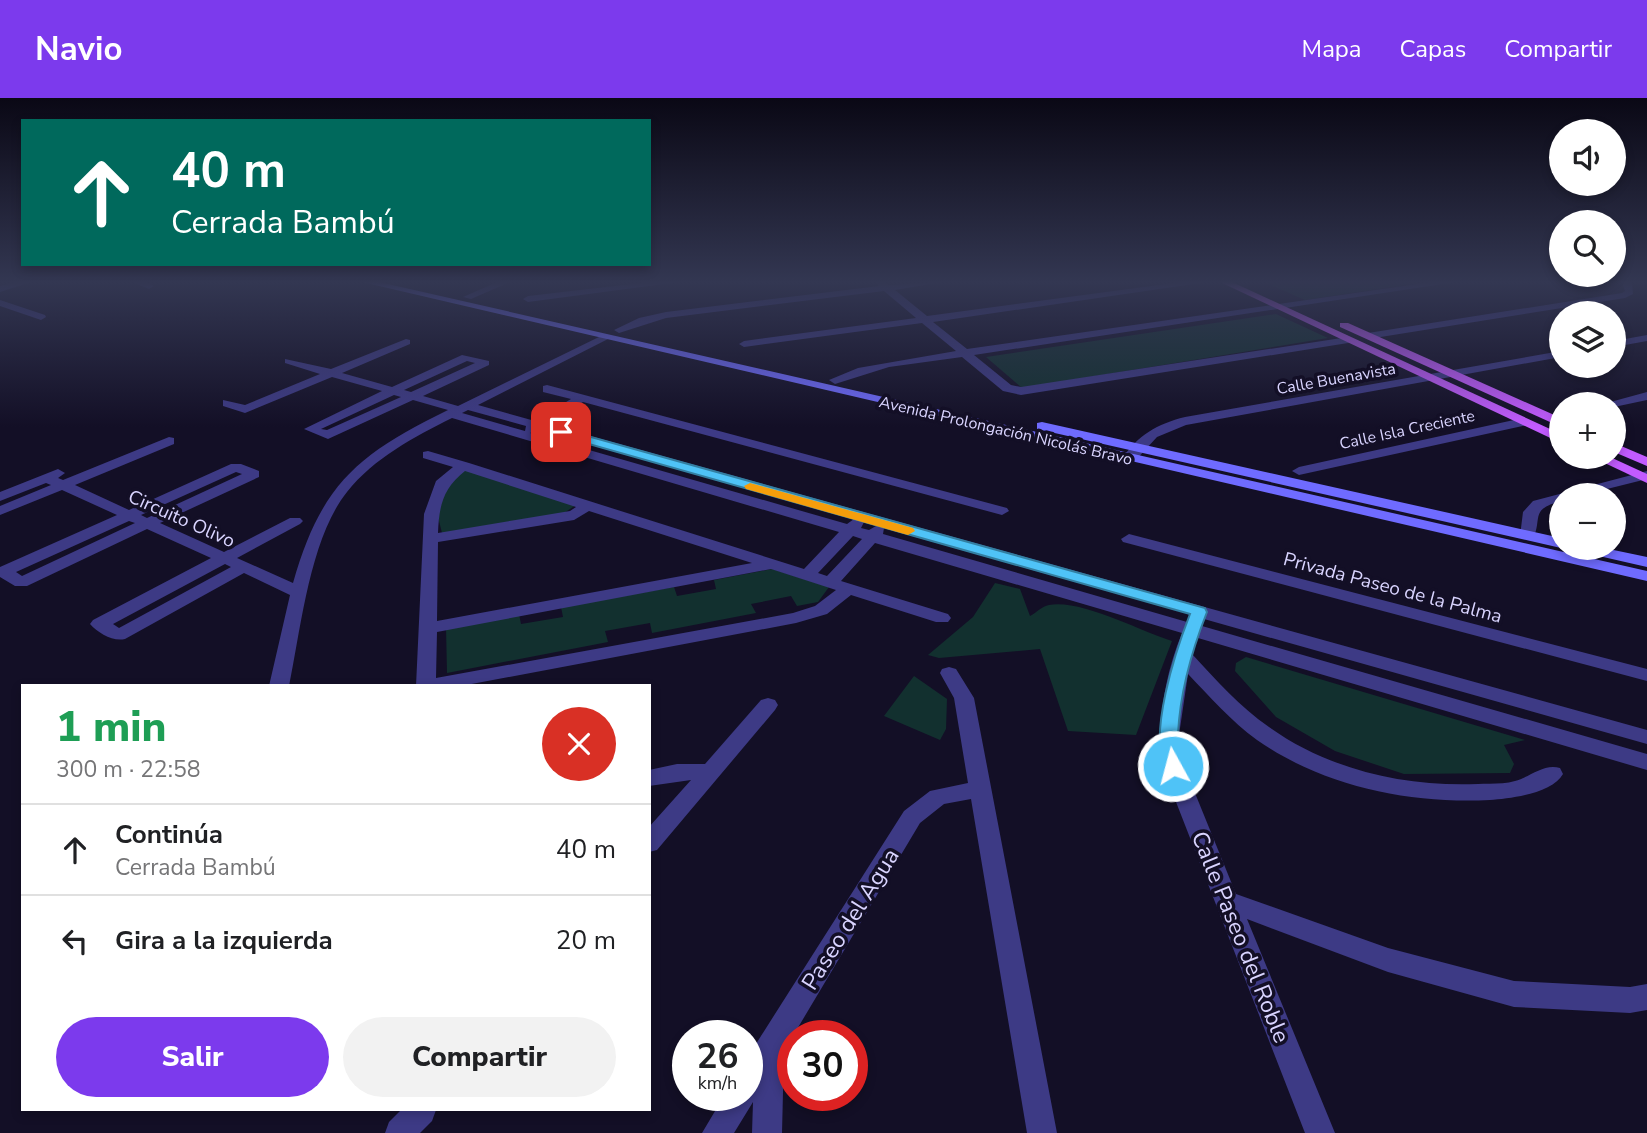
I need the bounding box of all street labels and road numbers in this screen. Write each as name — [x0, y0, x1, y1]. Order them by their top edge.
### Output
street label: Calle Buenavista — [1275, 358, 1397, 400]
street label: Avenida Prolongación Nicolás Bravo — [877, 391, 1135, 471]
street label: Calle Isla Creciente — [1338, 405, 1477, 455]
street label: Circuito Olivo — [124, 484, 239, 554]
street label: Privada Paseo de la Palma — [1281, 546, 1505, 630]
street label: Calle Paseo del Roble — [1184, 827, 1297, 1048]
street label: Paseo del Agua — [794, 842, 906, 996]

